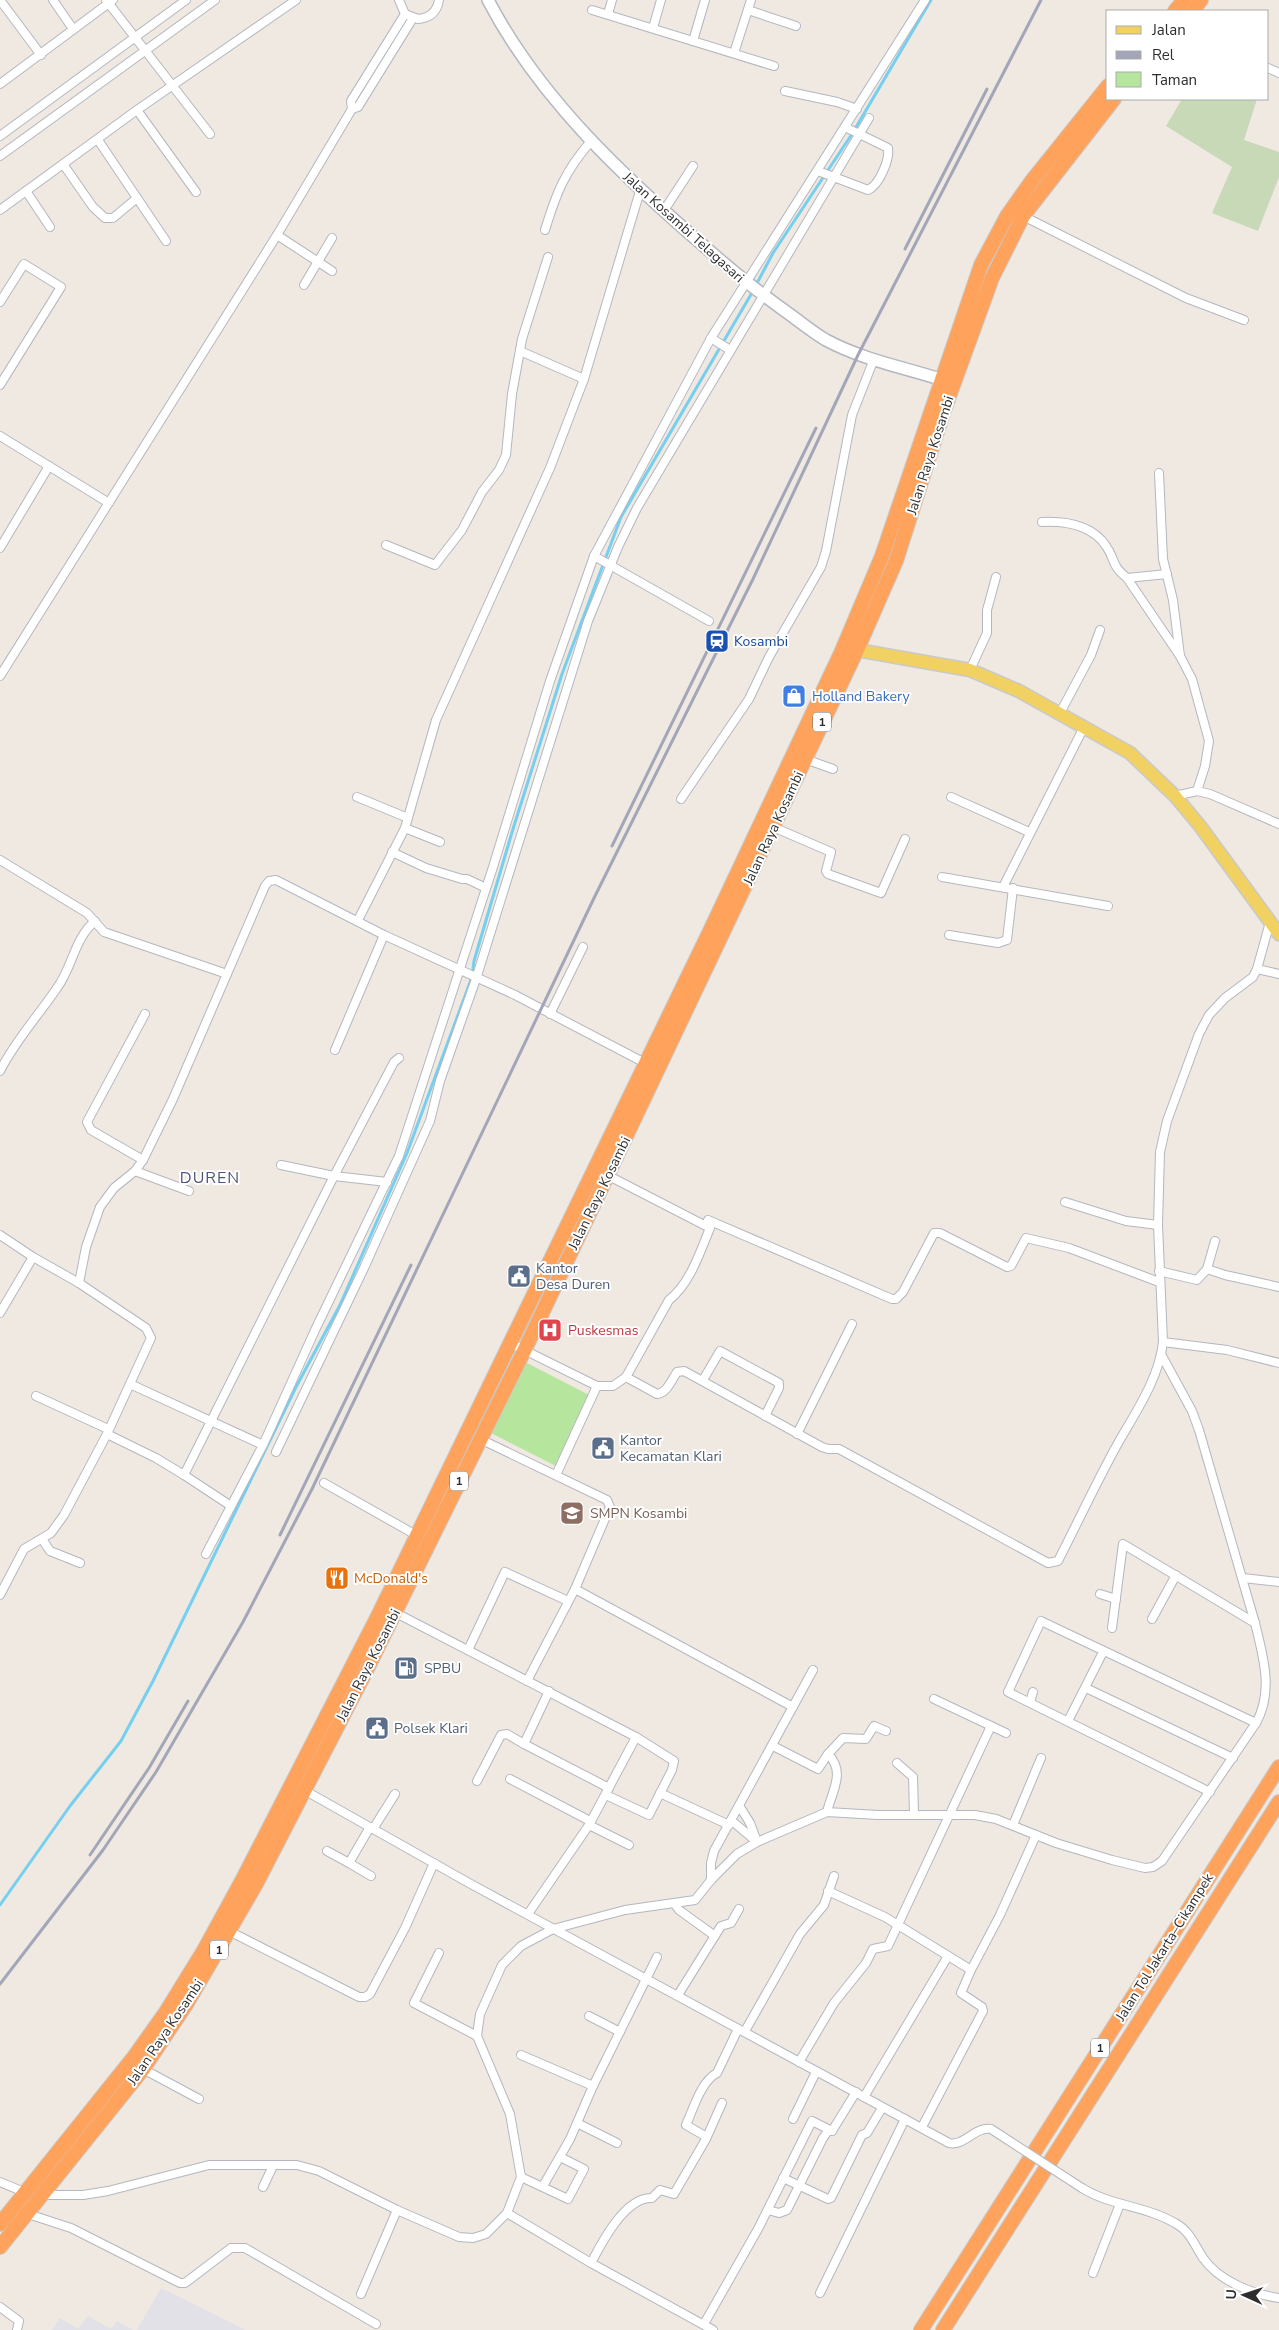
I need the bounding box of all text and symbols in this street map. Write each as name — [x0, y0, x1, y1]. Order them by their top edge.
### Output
legend — [1106, 10, 1269, 100]
text: Jalan — [1151, 20, 1186, 40]
text: Rel — [1152, 45, 1175, 65]
text: Taman — [1152, 70, 1197, 90]
street label: Jalan Kosambi Telagasari — [618, 167, 748, 287]
street label: Jalan Raya Kosambi — [902, 393, 959, 518]
station icon: Kosambi — [704, 628, 730, 654]
place label: Kosambi — [734, 632, 788, 651]
shop icon: Holland Bakery — [781, 683, 807, 709]
place label: Holland Bakery — [812, 687, 910, 706]
road number: 1 — [813, 712, 831, 732]
street label: Jalan Raya Kosambi — [738, 768, 808, 889]
street label: Jalan Raya Kosambi — [563, 1133, 635, 1254]
district label: DUREN — [180, 1167, 240, 1189]
place label: Kantor Desa Duren — [536, 1259, 610, 1294]
public building icon: Kantor Desa Duren — [506, 1263, 532, 1289]
hospital icon: Puskesmas — [537, 1317, 563, 1343]
place label: Puskesmas — [568, 1321, 639, 1340]
place label: Kantor Kecamatan Klari — [620, 1431, 722, 1466]
public building icon: Kantor Kecamatan Klari — [590, 1435, 616, 1461]
road number: 1 — [450, 1472, 468, 1490]
school or university icon: SMPN Kosambi — [559, 1500, 585, 1526]
place label: SMPN Kosambi — [590, 1504, 687, 1523]
restaurant icon: McDonald's — [324, 1565, 350, 1591]
place label: McDonald's — [354, 1569, 428, 1588]
street label: Jalan Raya Kosambi — [331, 1606, 405, 1726]
fuel station icon: SPBU — [393, 1655, 419, 1681]
place label: SPBU — [424, 1659, 461, 1678]
public building icon: Polsek Klari — [364, 1715, 390, 1741]
place label: Polsek Klari — [394, 1719, 468, 1738]
street label: Jalan Tol Jakarta–Cikampek — [1111, 1869, 1218, 2025]
road number: 1 — [210, 1940, 228, 1960]
street label: Jalan Raya Kosambi — [122, 1976, 208, 2090]
road number: 1 — [1091, 2039, 1109, 2058]
north arrow — [1219, 2270, 1269, 2320]
text: U — [1222, 2289, 1241, 2300]

